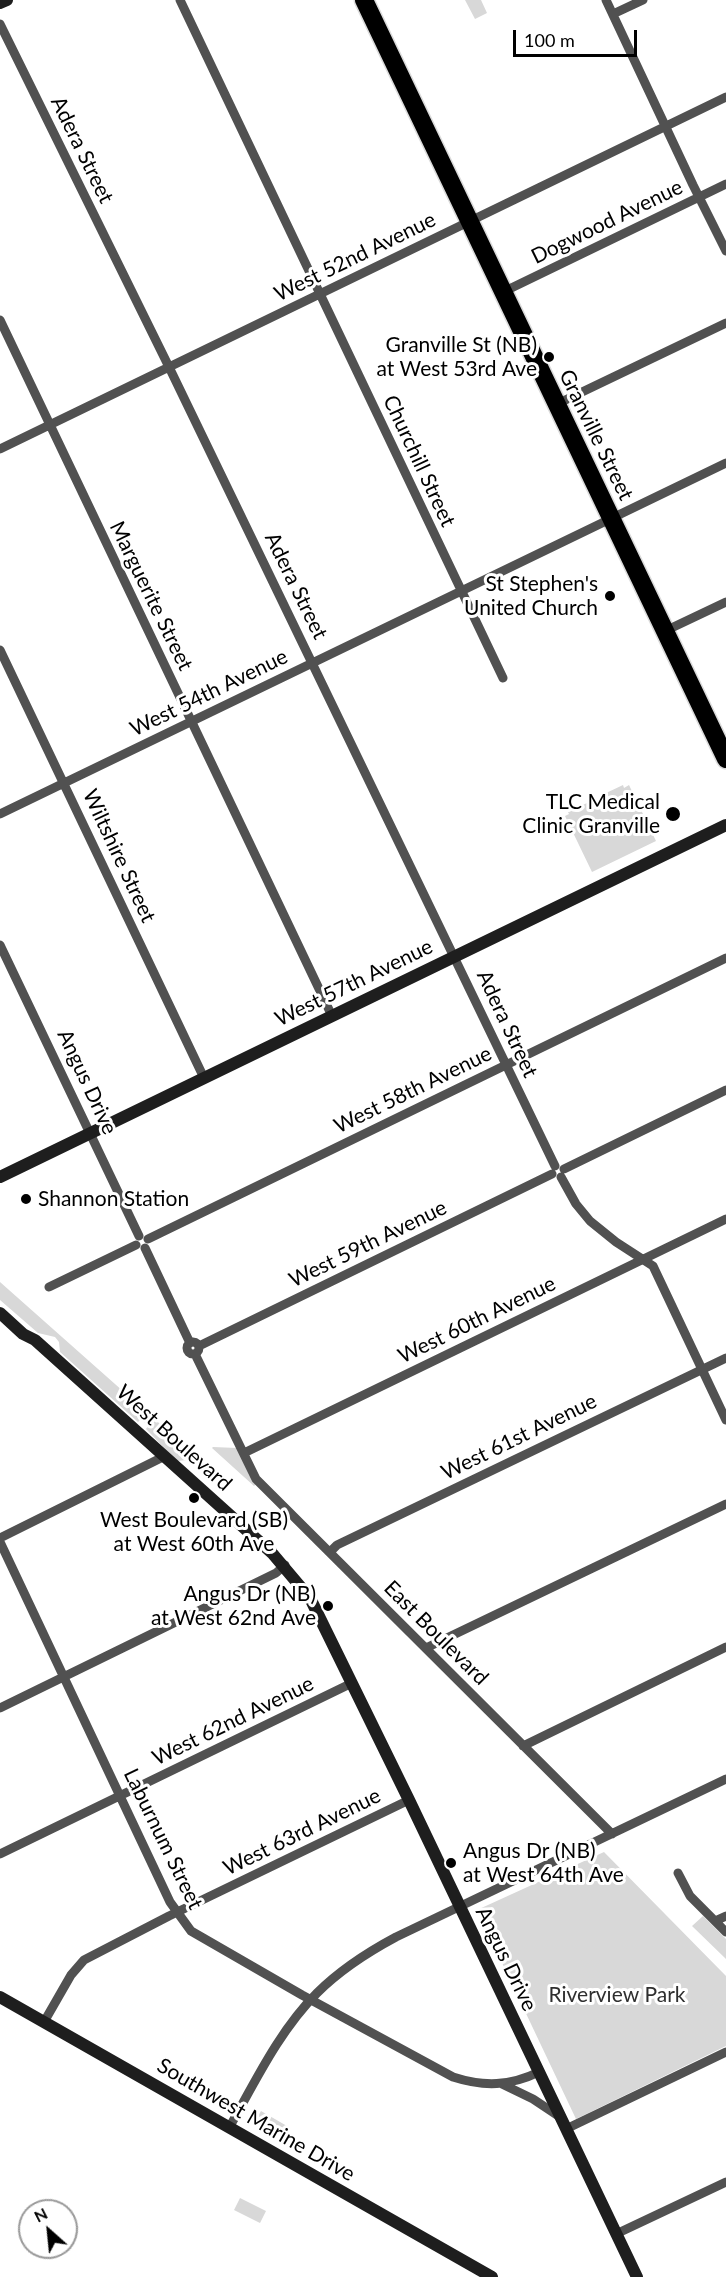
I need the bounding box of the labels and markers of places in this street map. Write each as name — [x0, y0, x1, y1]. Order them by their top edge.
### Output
place label: Granville St (NB) at West 53rd Ave — [376, 332, 537, 382]
marker: Granville St (NB) at West 53rd Ave — [542, 350, 556, 364]
place label: St Stephen's United Church — [464, 571, 598, 621]
marker: St Stephen's United Church — [603, 589, 617, 603]
place label: TLC Medical Clinic Granville — [522, 789, 660, 839]
marker: TLC Medical Clinic Granville — [664, 805, 682, 823]
place label: Shannon Station — [38, 1186, 189, 1212]
marker: Shannon Station — [19, 1192, 33, 1206]
marker: West Boulevard (SB) at West 60th Ave — [187, 1491, 201, 1505]
place label: West Boulevard (SB) at West 60th Ave — [100, 1507, 288, 1557]
place label: Angus Dr (NB) at West 62nd Ave — [151, 1581, 316, 1631]
marker: Angus Dr (NB) at West 62nd Ave — [321, 1599, 335, 1613]
place label: Angus Dr (NB) at West 64th Ave — [463, 1838, 624, 1888]
marker: Angus Dr (NB) at West 64th Ave — [444, 1856, 458, 1870]

